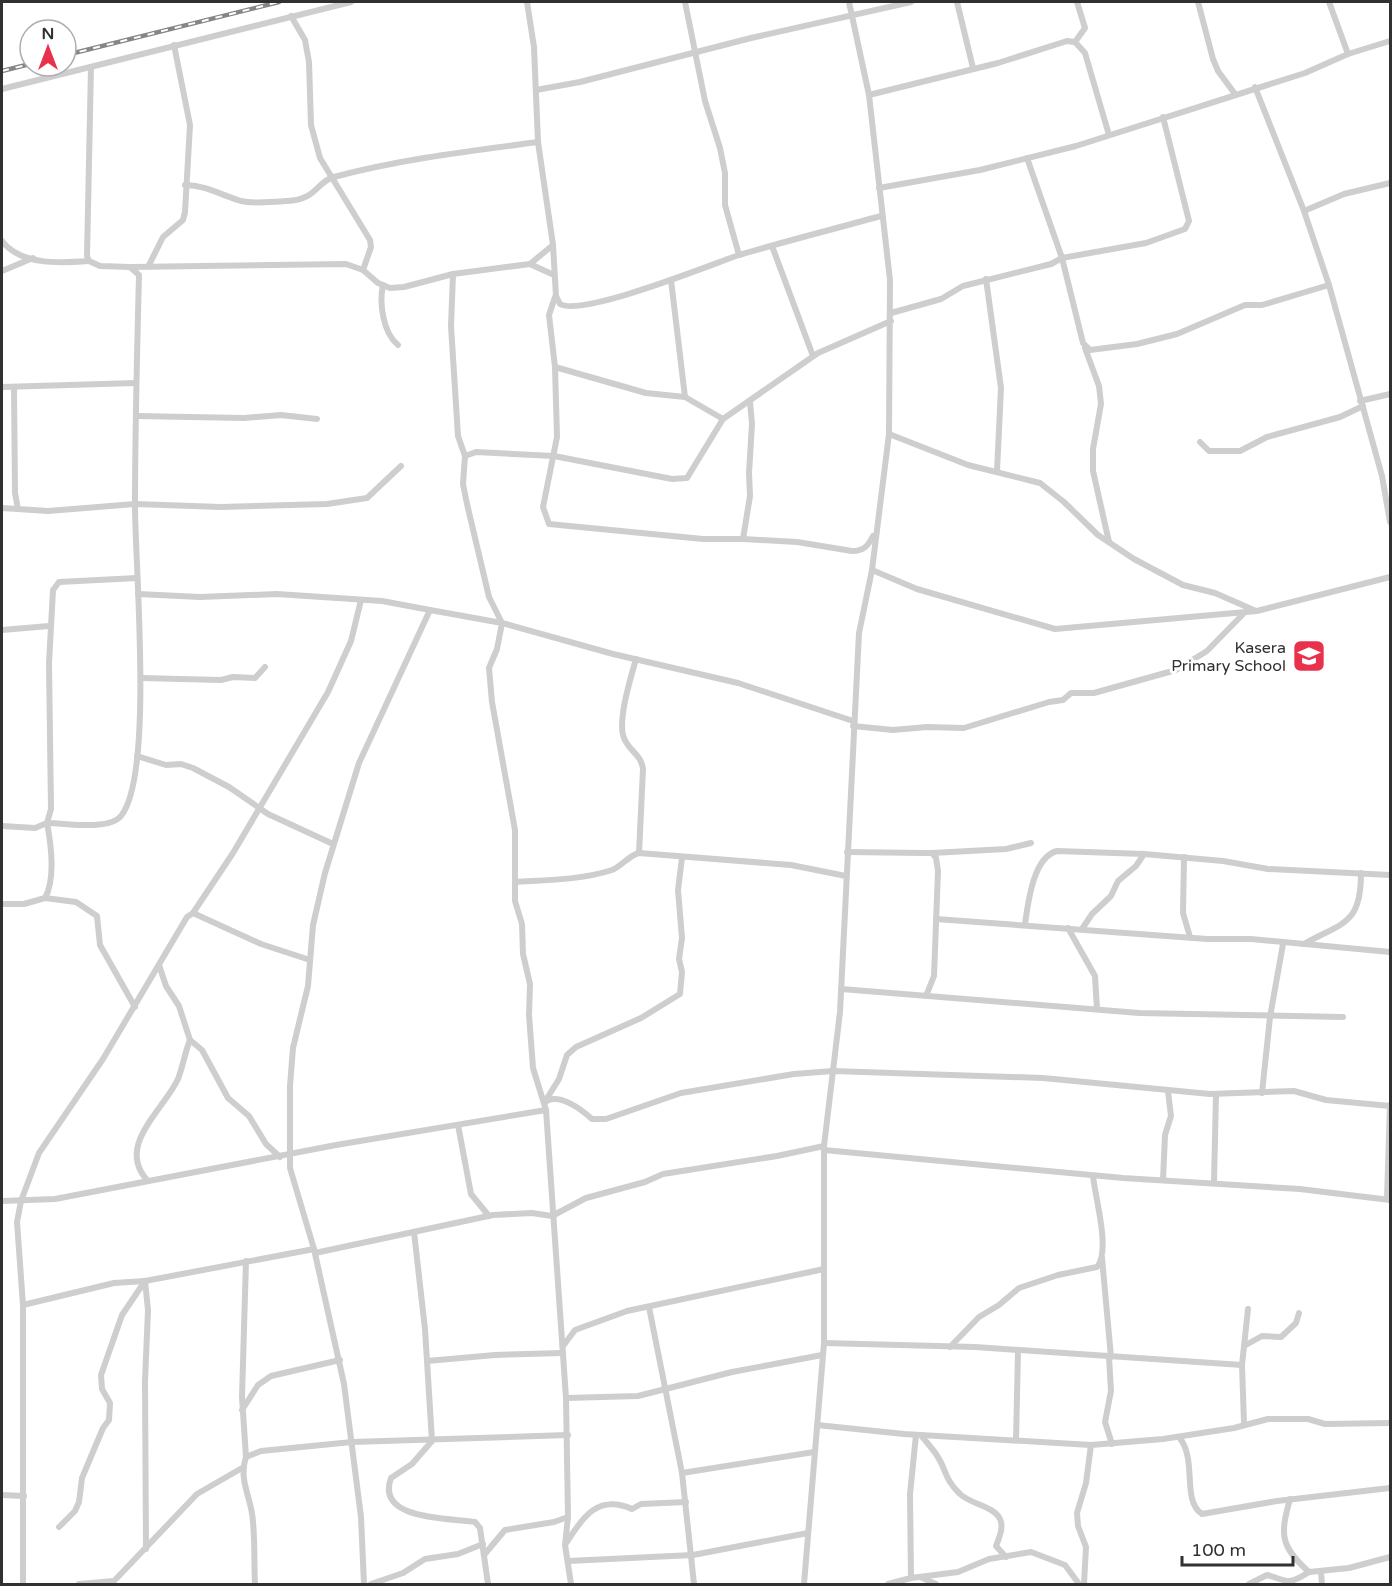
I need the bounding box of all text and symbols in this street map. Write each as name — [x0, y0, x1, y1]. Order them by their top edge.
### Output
north arrow — [18, 18, 78, 78]
text: N — [42, 24, 54, 44]
place label: Kasera Primary School — [1171, 638, 1286, 676]
school or university icon: Kasera Primary School — [1291, 638, 1327, 674]
scale bar — [1182, 1529, 1293, 1567]
text: 100 m — [1191, 1539, 1246, 1561]

